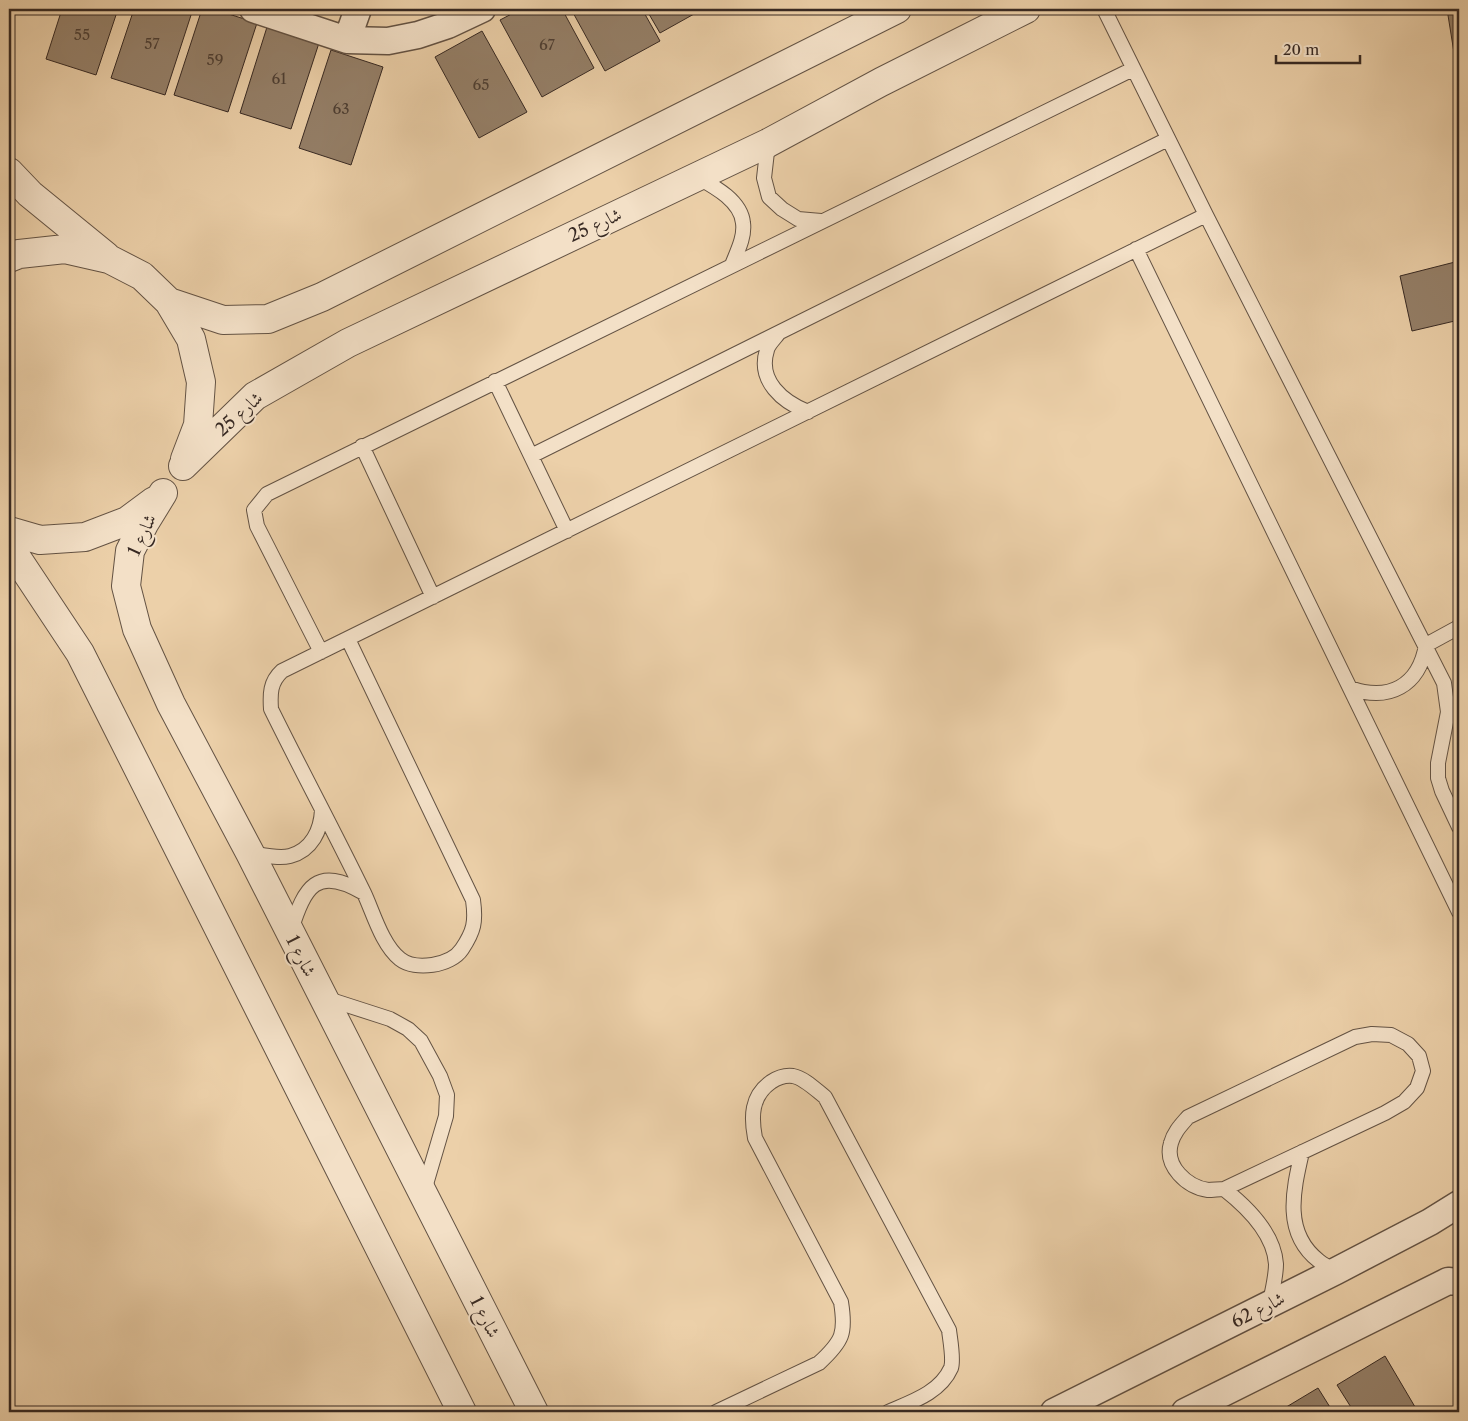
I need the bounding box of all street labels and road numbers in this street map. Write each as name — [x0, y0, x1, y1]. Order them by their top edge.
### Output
street label: شارع 25 — [565, 203, 627, 250]
street label: شارع 25 — [211, 387, 270, 444]
street label: شارع 1 — [123, 511, 165, 561]
street label: شارع 1 — [278, 932, 321, 982]
street label: شارع 62 — [1228, 1287, 1290, 1336]
street label: شارع 1 — [462, 1293, 505, 1343]

